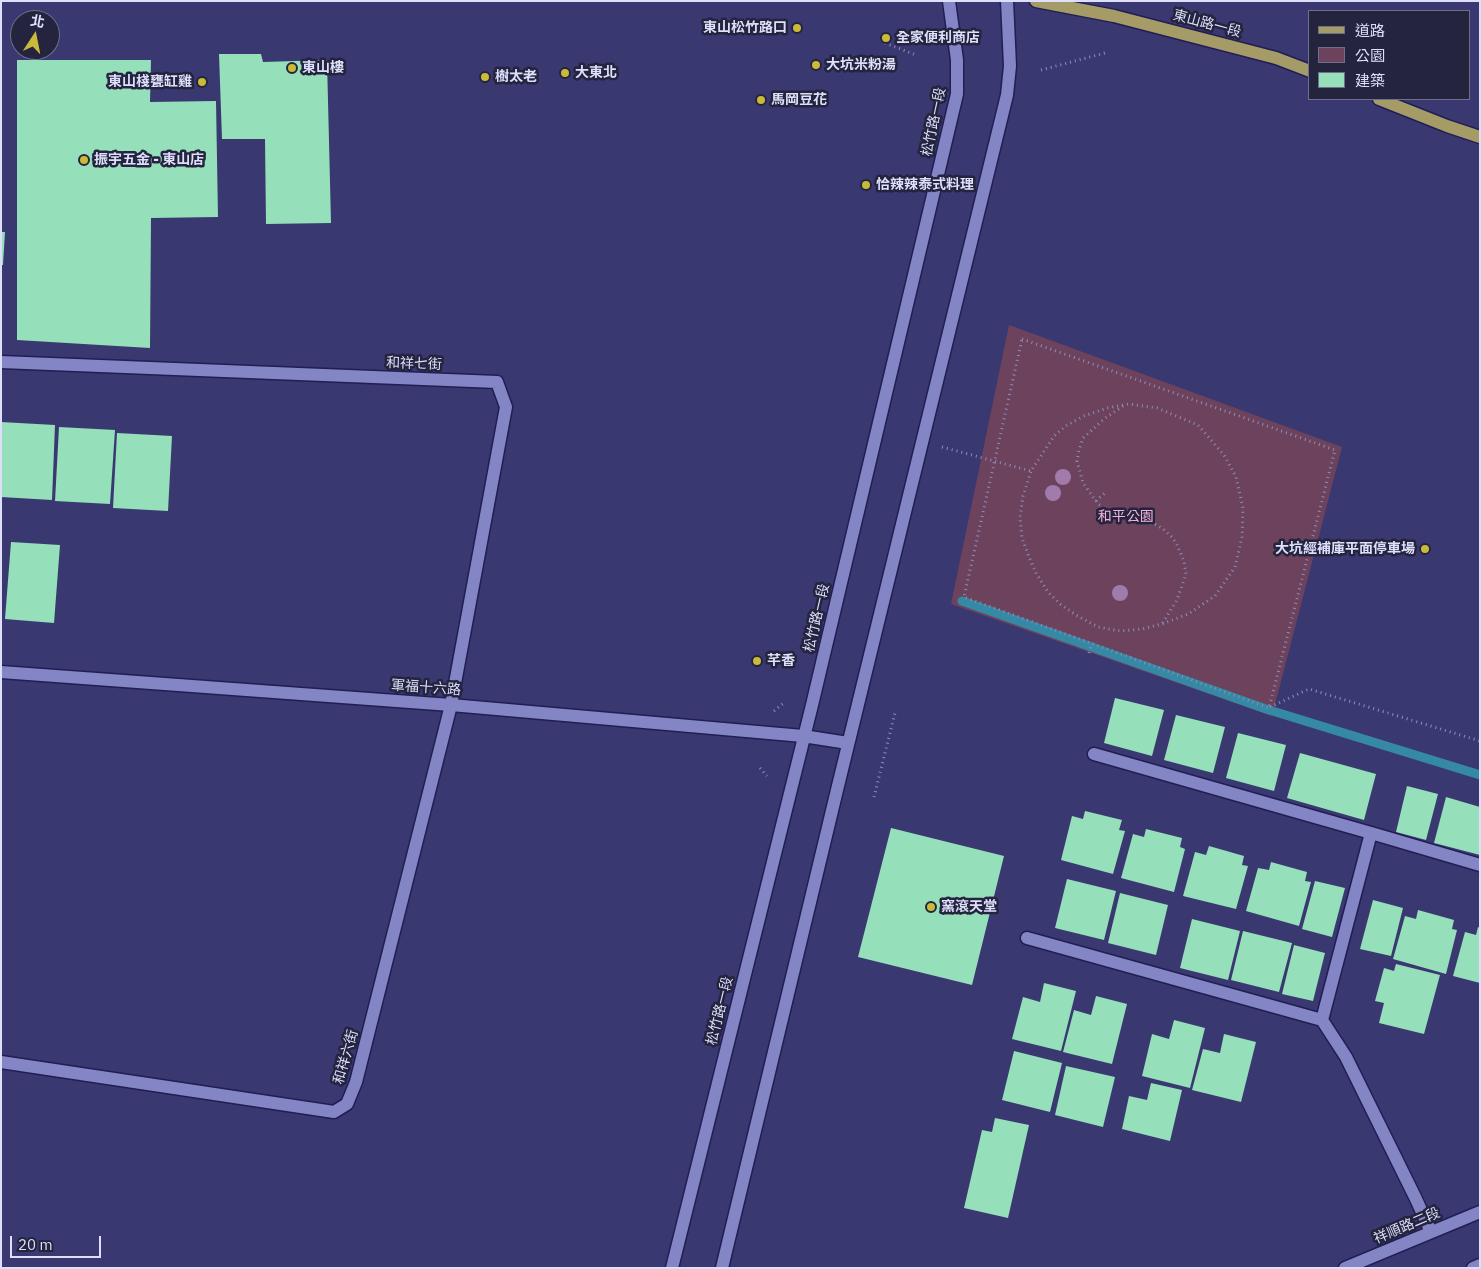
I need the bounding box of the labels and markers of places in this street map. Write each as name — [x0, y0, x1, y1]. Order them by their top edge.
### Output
place label: 東山松竹路口 — [703, 20, 787, 36]
marker: 東山松竹路口 — [791, 22, 803, 34]
place label: 全家便利商店 — [896, 30, 980, 46]
marker: 全家便利商店 — [880, 32, 892, 44]
place label: 大坑米粉湯 — [826, 57, 896, 73]
marker: 大坑米粉湯 — [810, 59, 822, 71]
place label: 東山樓 — [302, 60, 344, 76]
marker: 東山樓 — [286, 62, 298, 74]
place label: 大東北 — [575, 65, 617, 81]
marker: 大東北 — [559, 67, 571, 79]
place label: 樹太老 — [495, 69, 537, 85]
marker: 樹太老 — [479, 71, 491, 83]
place label: 東山棧甕缸雞 — [108, 74, 192, 90]
marker: 東山棧甕缸雞 — [196, 76, 208, 88]
place label: 馬岡豆花 — [771, 92, 827, 108]
marker: 馬岡豆花 — [755, 94, 767, 106]
place label: 振宇五金 - 東山店 — [94, 152, 204, 168]
marker: 振宇五金 - 東山店 — [78, 154, 90, 166]
place label: 恰辣辣泰式料理 — [876, 177, 974, 193]
marker: 恰辣辣泰式料理 — [860, 179, 872, 191]
place label: 大坑經補庫平面停車場 — [1275, 541, 1415, 557]
marker: 大坑經補庫平面停車場 — [1419, 543, 1431, 555]
place label: 芊香 — [767, 653, 795, 669]
marker: 芊香 — [751, 655, 763, 667]
place label: 窯滾天堂 — [941, 899, 997, 915]
marker: 窯滾天堂 — [925, 901, 937, 913]

